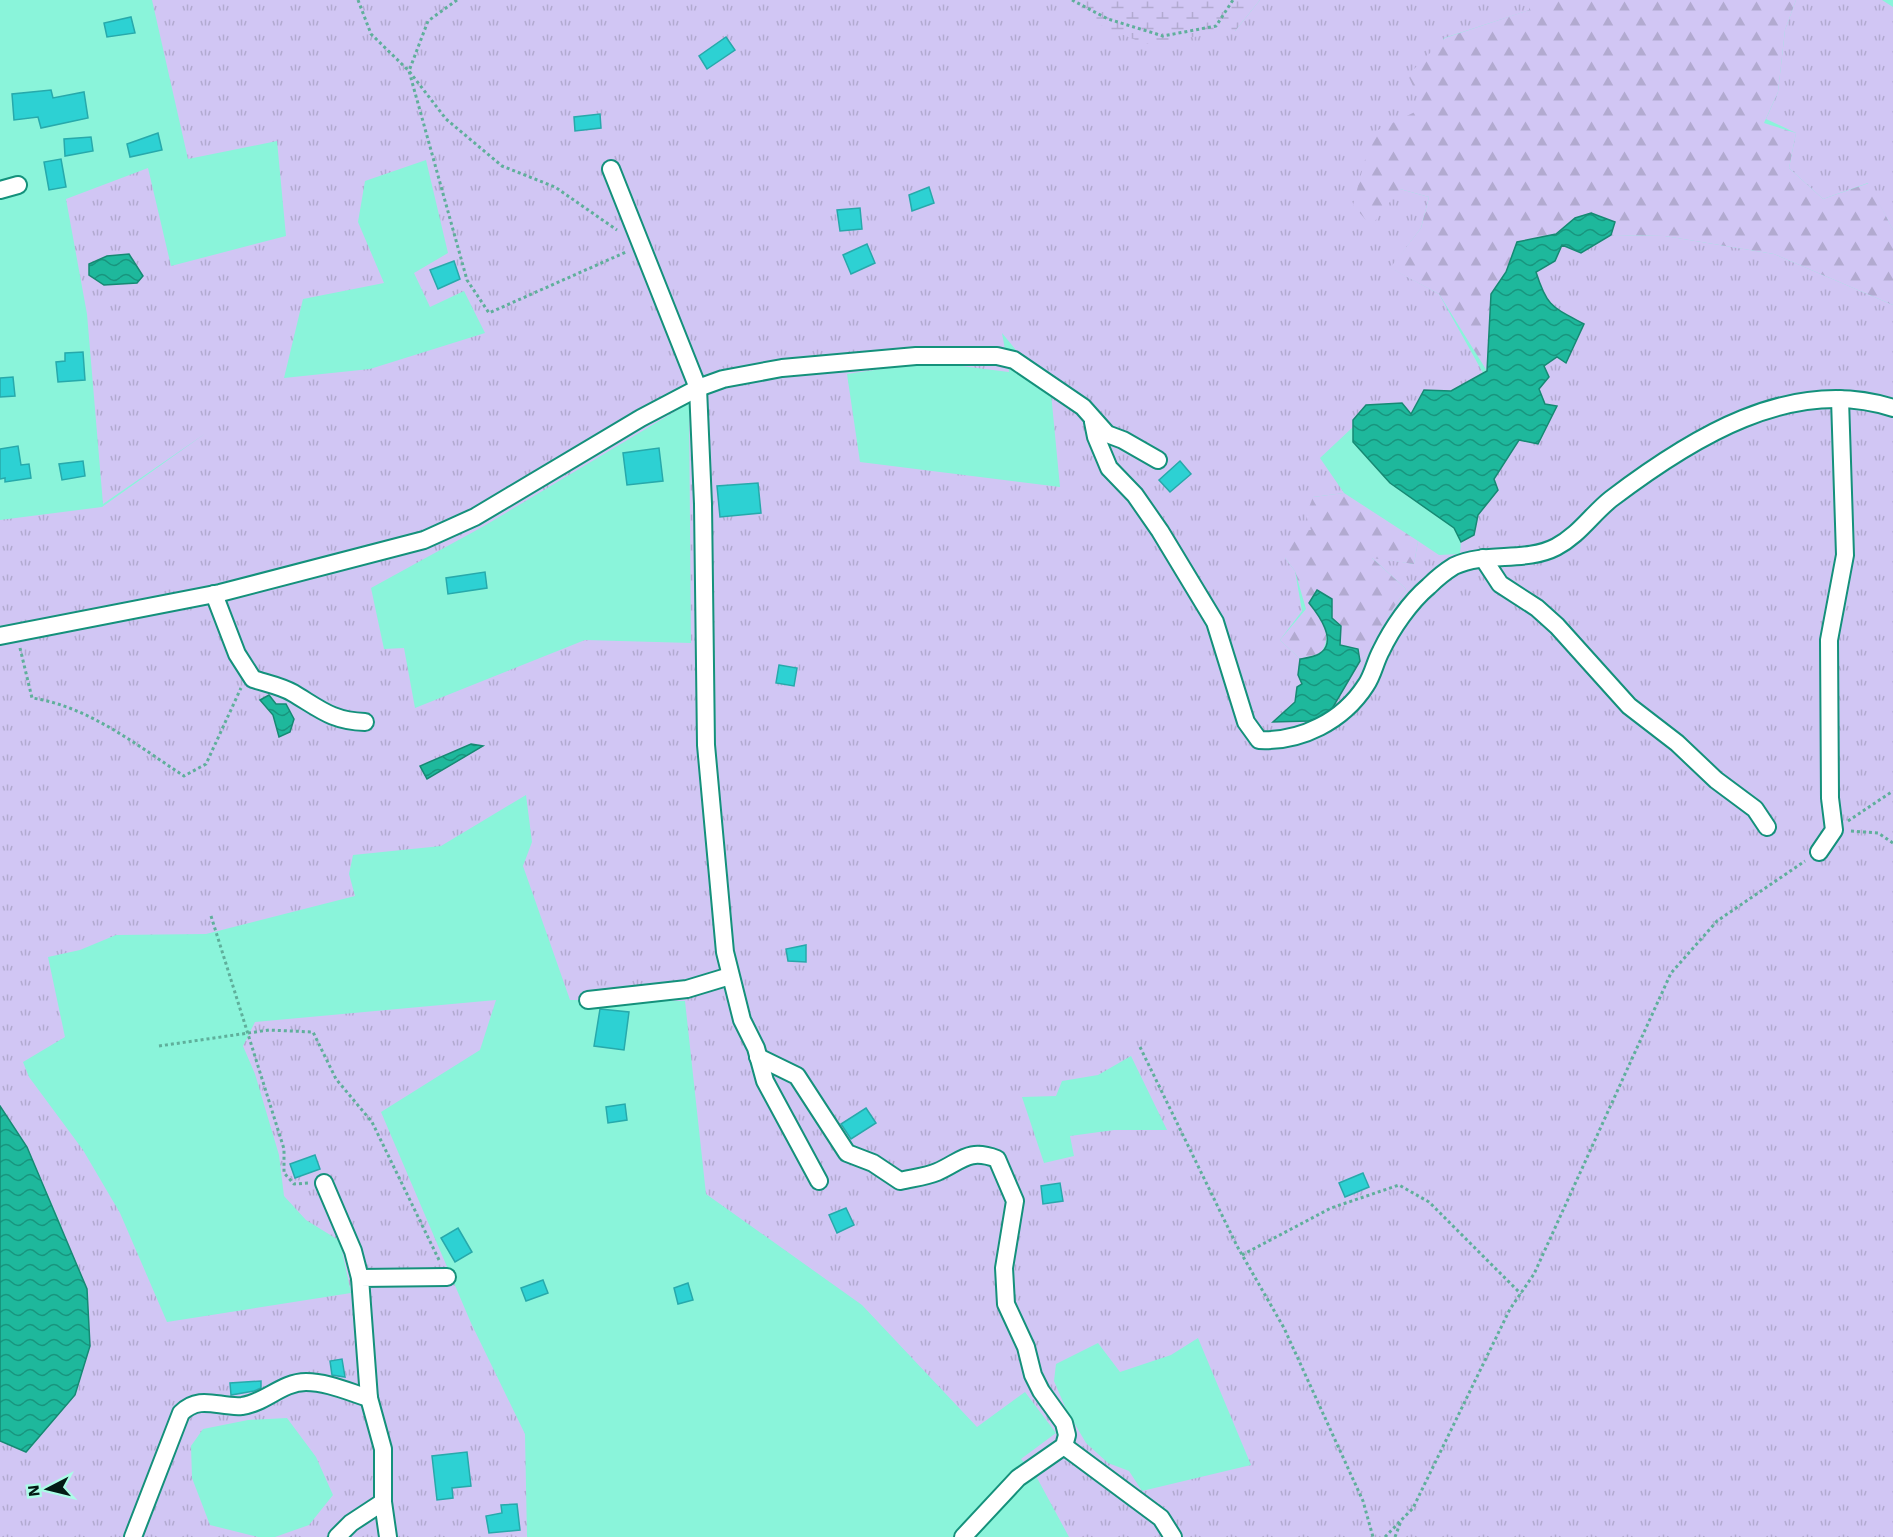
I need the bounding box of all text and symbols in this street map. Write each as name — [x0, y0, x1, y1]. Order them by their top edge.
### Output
north arrow — [18, 1459, 78, 1519]
text: N — [23, 1484, 44, 1498]

